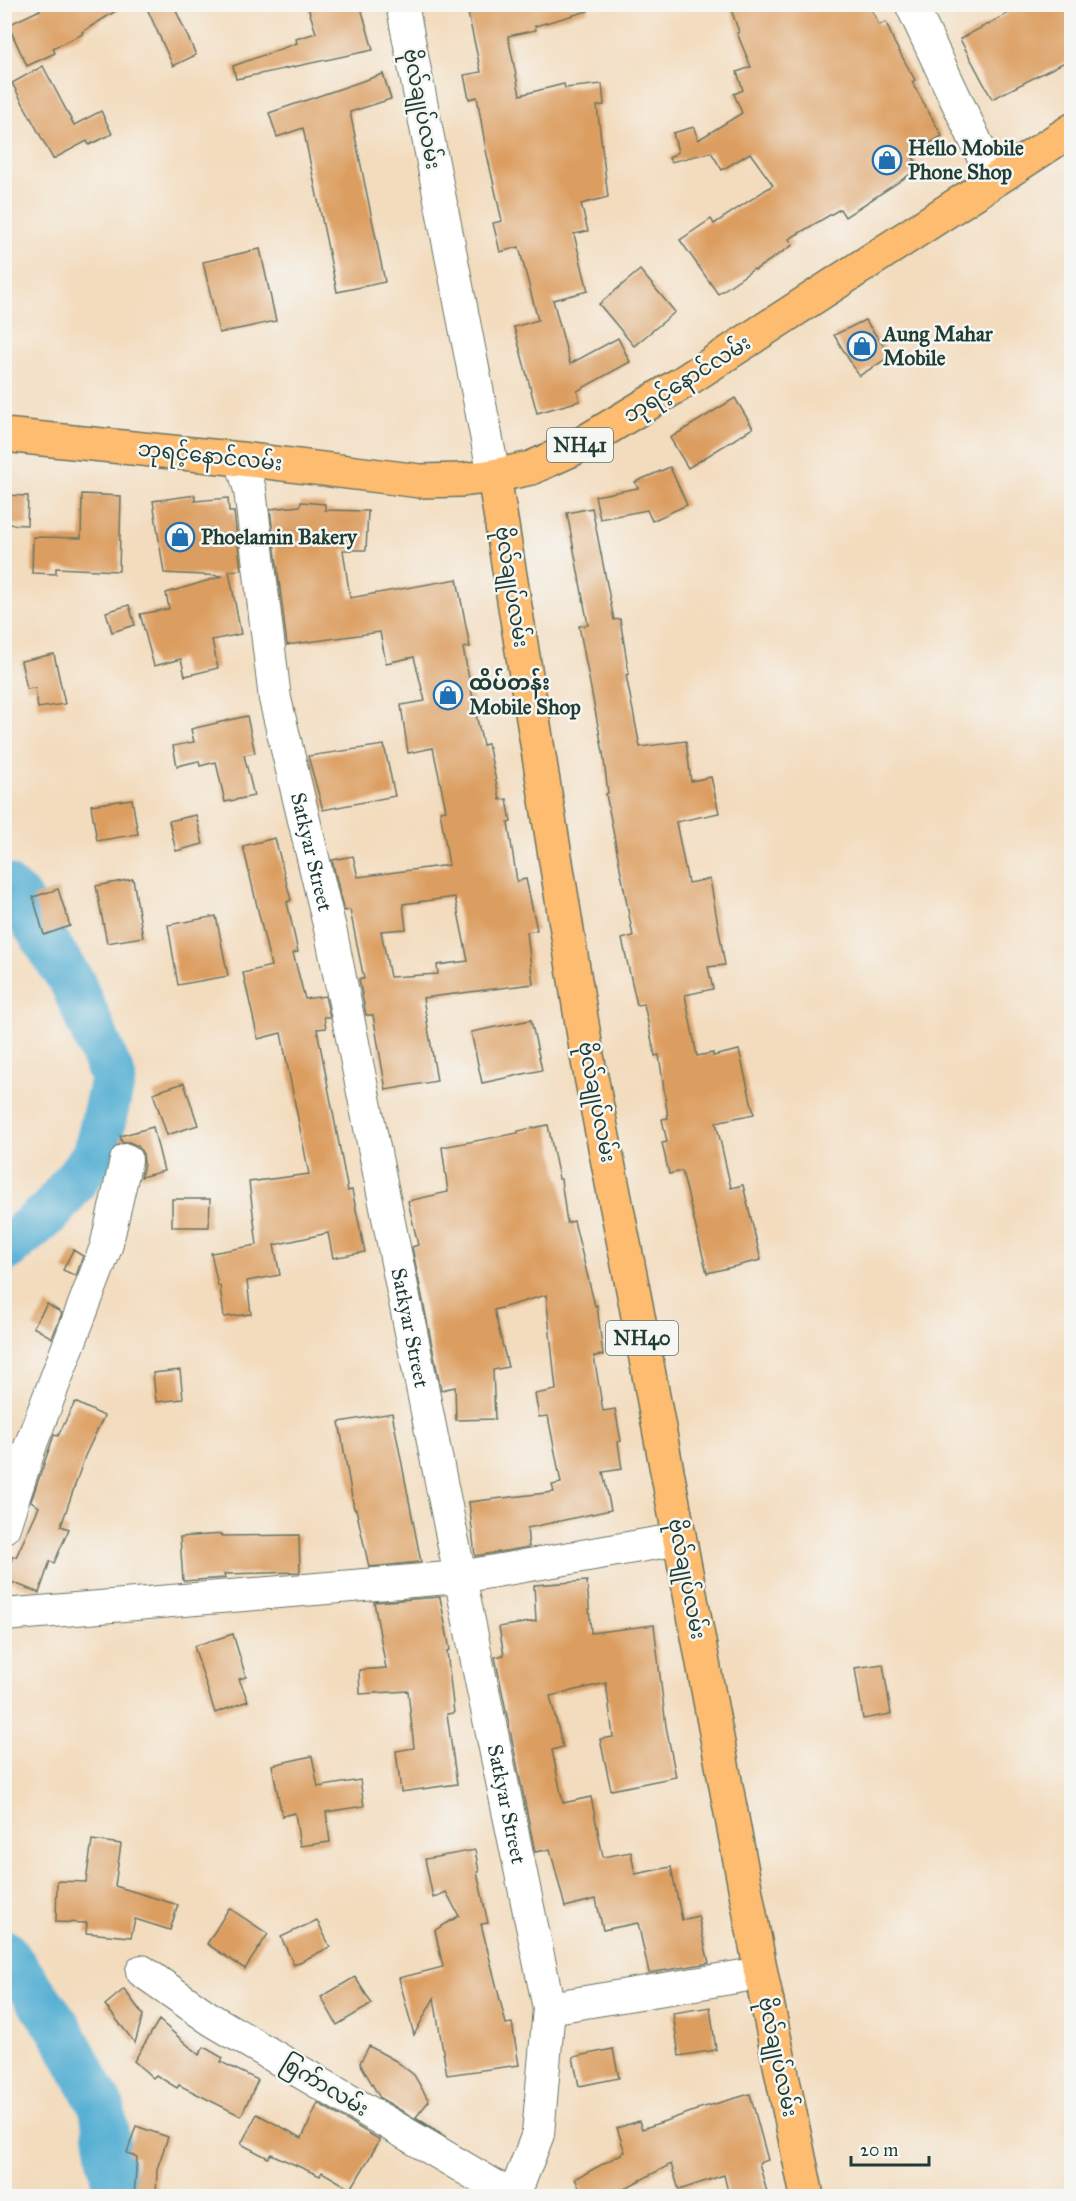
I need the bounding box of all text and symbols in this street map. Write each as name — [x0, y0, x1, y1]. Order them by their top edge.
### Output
street label: ဗိုလ်ချုပ်လမ်း — [393, 46, 449, 172]
place label: Hello Mobile Phone Shop — [908, 135, 1024, 185]
shop icon: Hello Mobile Phone Shop — [871, 144, 903, 176]
place label: Aung Mahar Mobile — [881, 321, 994, 371]
street label: ဘုရင့်နောင်လမ်း — [617, 327, 757, 432]
shop icon: Aung Mahar Mobile — [846, 330, 878, 362]
road number: NH41 — [547, 428, 613, 462]
street label: ဘုရင့်နောင်လမ်း — [136, 433, 284, 480]
shop icon: Phoelamin Bakery — [164, 521, 196, 553]
place label: Phoelamin Bakery — [201, 524, 358, 550]
street label: ဗိုလ်ချုပ်လမ်း — [485, 524, 537, 650]
place label: ထိပ်တန်း Mobile Shop — [469, 667, 581, 720]
shop icon: ထိပ်တန်း Mobile Shop — [432, 679, 464, 711]
street label: Satkyar Street — [285, 790, 339, 915]
street label: ဗိုလ်ချုပ်လမ်း — [568, 1039, 624, 1165]
street label: Satkyar Street — [385, 1266, 435, 1390]
road number: NH40 — [606, 1321, 678, 1355]
street label: ဗိုလ်ချုပ်လမ်း — [658, 1516, 714, 1642]
street label: Satkyar Street — [482, 1742, 532, 1867]
street label: ဗိုလ်ချုပ်လမ်း — [748, 1994, 806, 2121]
street label: စြက်ာလမ်း — [275, 2047, 375, 2126]
scale bar — [851, 2129, 929, 2167]
text: 20 m — [860, 2139, 898, 2161]

